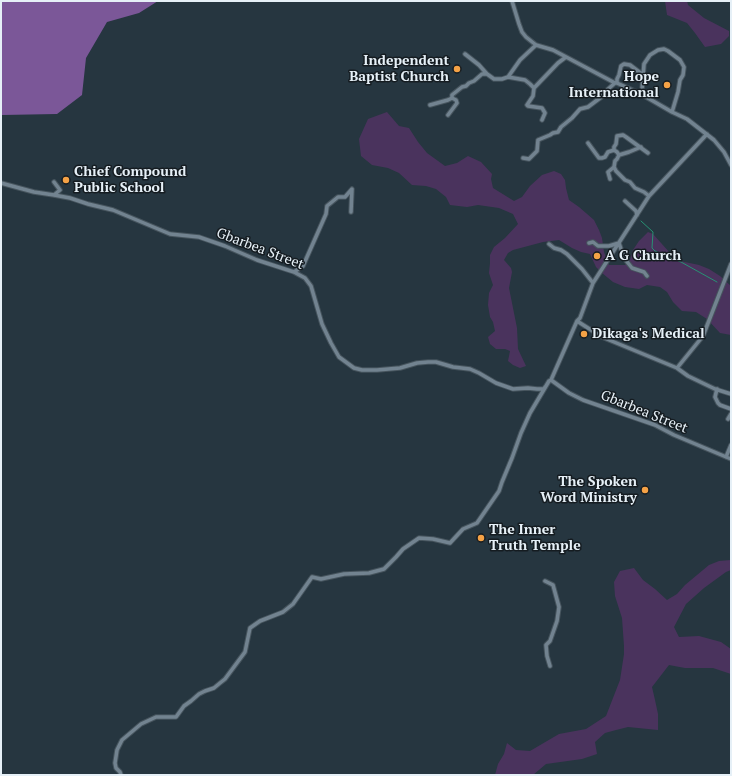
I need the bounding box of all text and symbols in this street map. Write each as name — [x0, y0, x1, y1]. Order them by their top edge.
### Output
place label: Independent Baptist Church — [349, 53, 449, 86]
marker: Independent Baptist Church — [452, 64, 462, 74]
place label: Hope International — [569, 69, 659, 102]
marker: Hope International — [662, 80, 672, 90]
place label: Chief Compound Public School — [74, 164, 186, 196]
marker: Chief Compound Public School — [61, 175, 71, 185]
street label: Gbarbea Street — [214, 225, 306, 273]
place label: A G Church — [605, 248, 681, 264]
marker: A G Church — [592, 251, 602, 261]
place label: Dikaga's Medical — [592, 326, 705, 342]
marker: Dikaga's Medical — [579, 329, 589, 339]
street label: Gbarbea Street — [598, 387, 690, 437]
place label: The Spoken Word Ministry — [540, 474, 637, 506]
marker: The Spoken Word Ministry — [640, 485, 650, 495]
place label: The Inner Truth Temple — [489, 522, 581, 554]
marker: The Inner Truth Temple — [476, 533, 486, 543]

